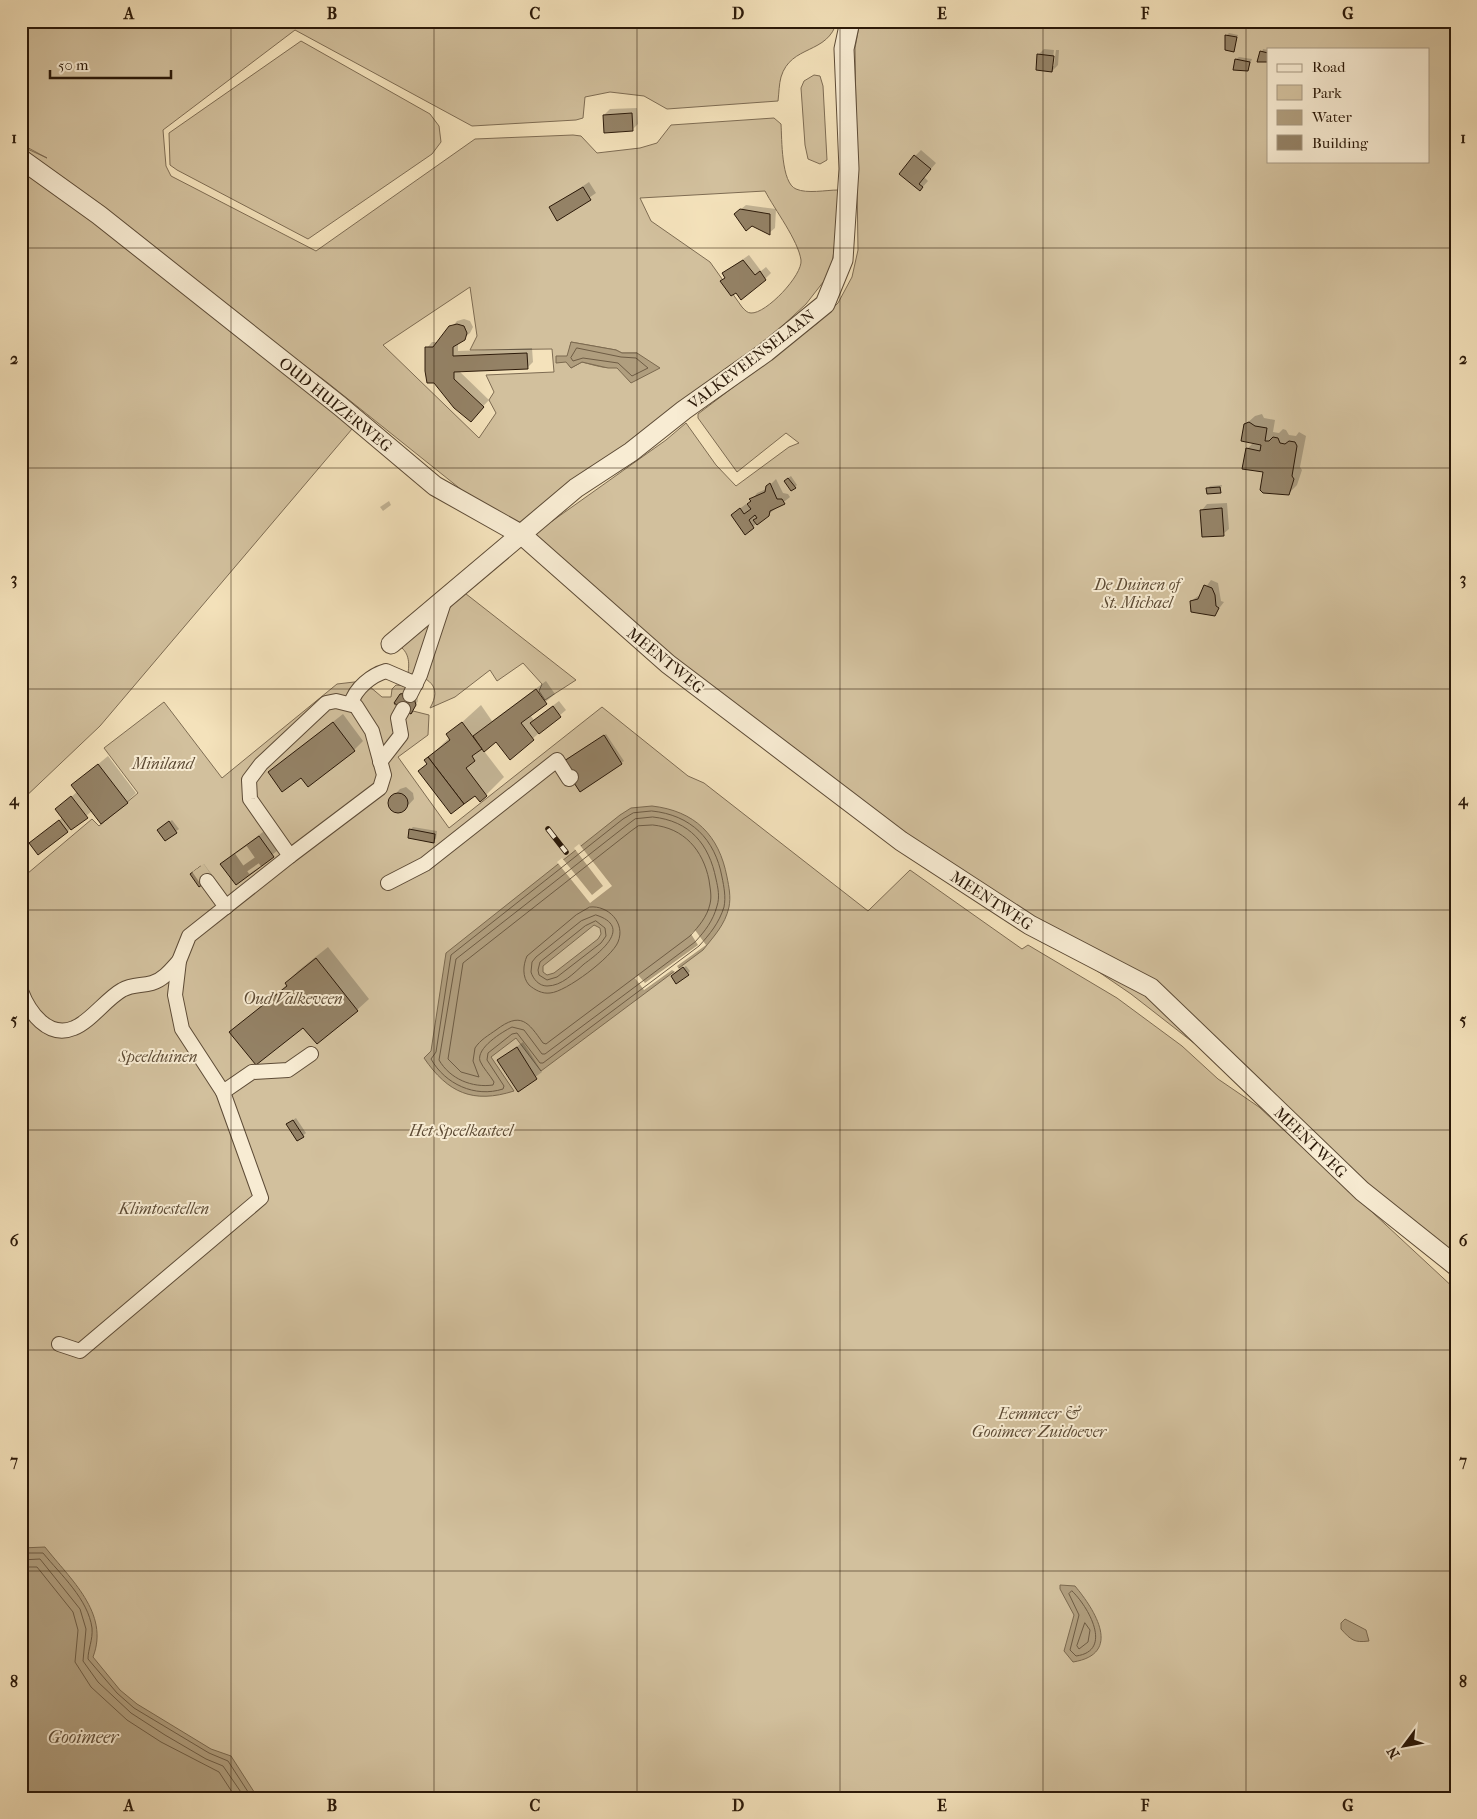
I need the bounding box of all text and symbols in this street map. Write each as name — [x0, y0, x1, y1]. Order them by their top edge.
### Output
text: A — [123, 4, 135, 23]
text: B — [327, 4, 337, 23]
text: C — [530, 4, 541, 23]
text: D — [732, 4, 744, 23]
text: E — [937, 4, 947, 23]
text: F — [1140, 4, 1150, 23]
text: G — [1342, 4, 1354, 23]
scale bar — [50, 48, 171, 80]
legend — [1267, 48, 1430, 162]
text: 50 m — [58, 56, 89, 74]
text: Road — [1312, 58, 1346, 76]
text: Park — [1312, 84, 1342, 102]
text: Water — [1311, 108, 1352, 126]
text: 1 — [11, 128, 17, 147]
text: 1 — [1460, 128, 1466, 147]
text: Building — [1312, 134, 1369, 152]
street label: VALKEVEENSELAAN — [683, 306, 818, 414]
text: 2 — [10, 349, 18, 368]
text: 2 — [1459, 349, 1467, 368]
street label: OUD HUIZERWEG — [275, 353, 396, 456]
text: 3 — [11, 569, 17, 589]
text: 3 — [1460, 569, 1466, 589]
park label: De Duinen of St. Michael — [1093, 575, 1183, 612]
street label: MEENTWEG — [623, 623, 708, 697]
park label: Miniland — [131, 754, 196, 773]
text: 4 — [8, 790, 20, 810]
text: 4 — [1457, 790, 1469, 810]
street label: MEENTWEG — [947, 867, 1036, 934]
park label: Oud Valkeveen — [243, 989, 343, 1008]
text: 5 — [11, 1010, 18, 1029]
text: 5 — [1460, 1010, 1467, 1029]
park label: Speelduinen — [117, 1047, 198, 1066]
street label: MEENTWEG — [1270, 1103, 1351, 1182]
park label: Het Speelkasteel — [408, 1121, 515, 1140]
park label: Klimtoestellen — [118, 1199, 209, 1218]
text: 6 — [10, 1231, 19, 1250]
text: 6 — [1459, 1231, 1468, 1250]
park label: Eemmeer & Gooimeer Zuidoever — [972, 1404, 1108, 1441]
text: 7 — [9, 1451, 18, 1470]
text: 7 — [1458, 1451, 1467, 1470]
text: 8 — [10, 1672, 18, 1691]
text: 8 — [1459, 1672, 1467, 1691]
north arrow — [1380, 1722, 1430, 1772]
water label: Gooimeer — [48, 1727, 120, 1748]
text: N — [1383, 1743, 1403, 1762]
text: A — [123, 1796, 135, 1815]
text: B — [327, 1796, 337, 1815]
text: C — [530, 1796, 541, 1815]
text: D — [732, 1796, 744, 1815]
text: E — [937, 1796, 947, 1815]
text: F — [1140, 1796, 1150, 1815]
text: G — [1342, 1796, 1354, 1815]

